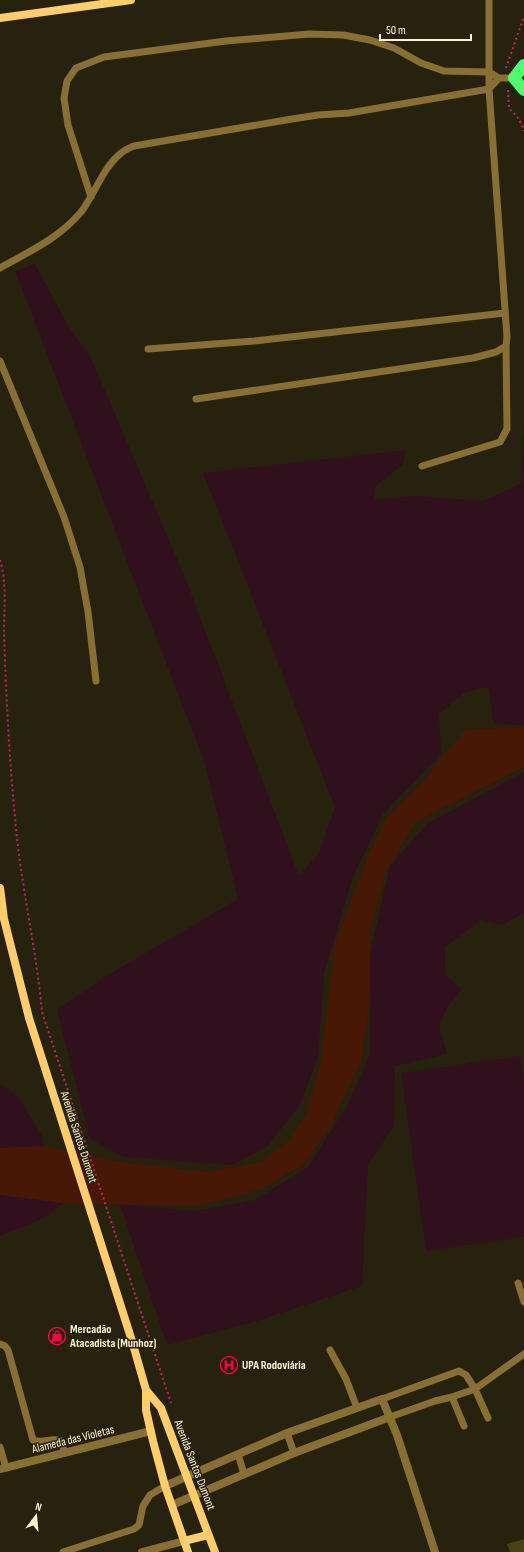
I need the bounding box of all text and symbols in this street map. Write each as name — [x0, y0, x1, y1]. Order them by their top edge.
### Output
scale bar — [380, 16, 471, 42]
text: 50 m — [386, 23, 406, 38]
street label: Avenida Santos Dumont — [56, 1088, 101, 1185]
place label: Mercadão Atacadista (Munhoz) — [69, 1322, 156, 1351]
shop icon: Mercadão Atacadista (Munhoz) — [47, 1326, 67, 1346]
hospital icon: UPA Rodoviária — [219, 1355, 239, 1375]
place label: UPA Rodoviária — [242, 1358, 306, 1373]
street label: Avenida Santos Dumont — [170, 1417, 219, 1513]
street label: Alameda das Violetas — [29, 1422, 116, 1457]
north arrow — [16, 1496, 56, 1536]
text: N — [34, 1500, 43, 1514]

